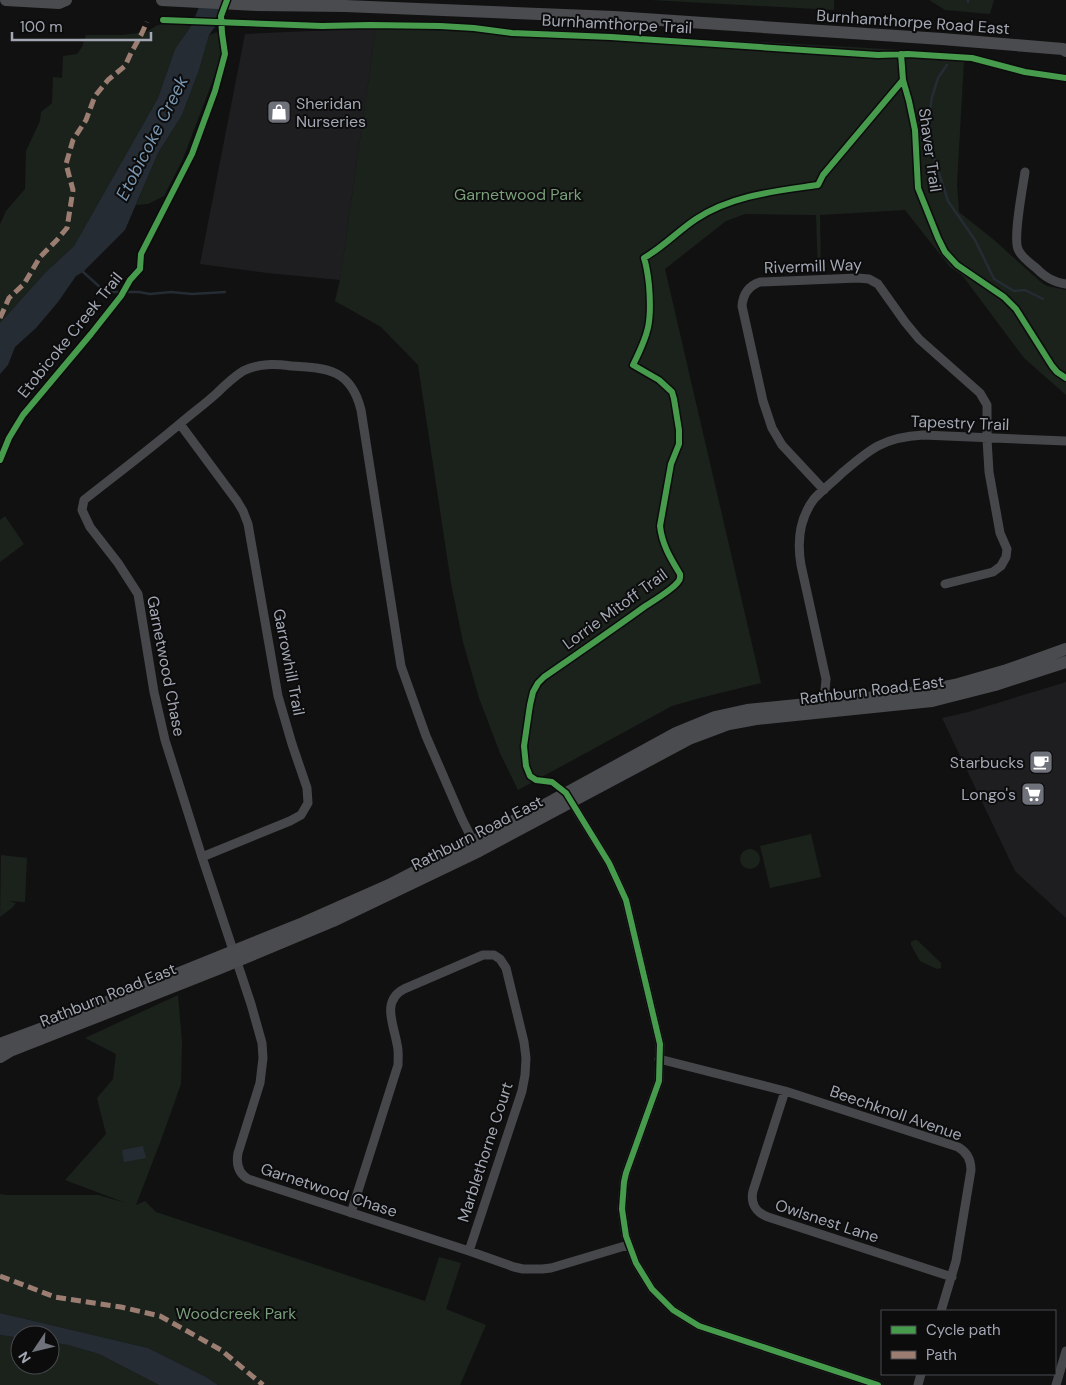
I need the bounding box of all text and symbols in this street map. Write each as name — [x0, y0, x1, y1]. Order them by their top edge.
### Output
street label: Burnhamthorpe Road East — [816, 5, 1010, 39]
scale bar — [12, 10, 151, 42]
street label: Burnhamthorpe Trail — [541, 10, 693, 38]
text: 100 m — [20, 17, 63, 37]
water label: Etobicoke Creek — [110, 71, 194, 205]
place label: Sheridan Nurseries — [296, 93, 366, 132]
shop icon: Sheridan Nurseries — [266, 99, 292, 125]
street label: Shaver Trail — [914, 107, 946, 193]
park label: Garnetwood Park — [454, 184, 582, 205]
street label: Rivermill Way — [764, 254, 862, 278]
street label: Etobicoke Creek Trail — [13, 268, 127, 402]
street label: Tapestry Trail — [910, 411, 1010, 435]
street label: Lorrie Mitoff Trail — [558, 564, 672, 654]
street label: Garnetwood Chase — [142, 594, 190, 738]
street label: Garrowhill Trail — [268, 607, 310, 717]
street label: Rathburn Road East — [799, 671, 945, 709]
cafe icon: Starbucks — [1028, 749, 1054, 775]
place label: Starbucks — [950, 752, 1024, 773]
supermarket icon: Longo's — [1020, 781, 1046, 807]
place label: Longo's — [961, 784, 1016, 805]
street label: Rathburn Road East — [408, 791, 546, 875]
street label: Rathburn Road East — [37, 958, 179, 1032]
street label: Marblethorne Court — [452, 1079, 518, 1225]
street label: Beechknoll Avenue — [827, 1080, 965, 1146]
street label: Garnetwood Chase — [258, 1158, 400, 1222]
street label: Owlsnest Lane — [772, 1194, 882, 1248]
park label: Woodcreek Park — [176, 1303, 296, 1324]
legend — [881, 1310, 1056, 1375]
text: Cycle path — [926, 1320, 1001, 1340]
north arrow — [10, 1325, 60, 1375]
text: Path — [926, 1345, 957, 1365]
text: N — [14, 1348, 35, 1367]

